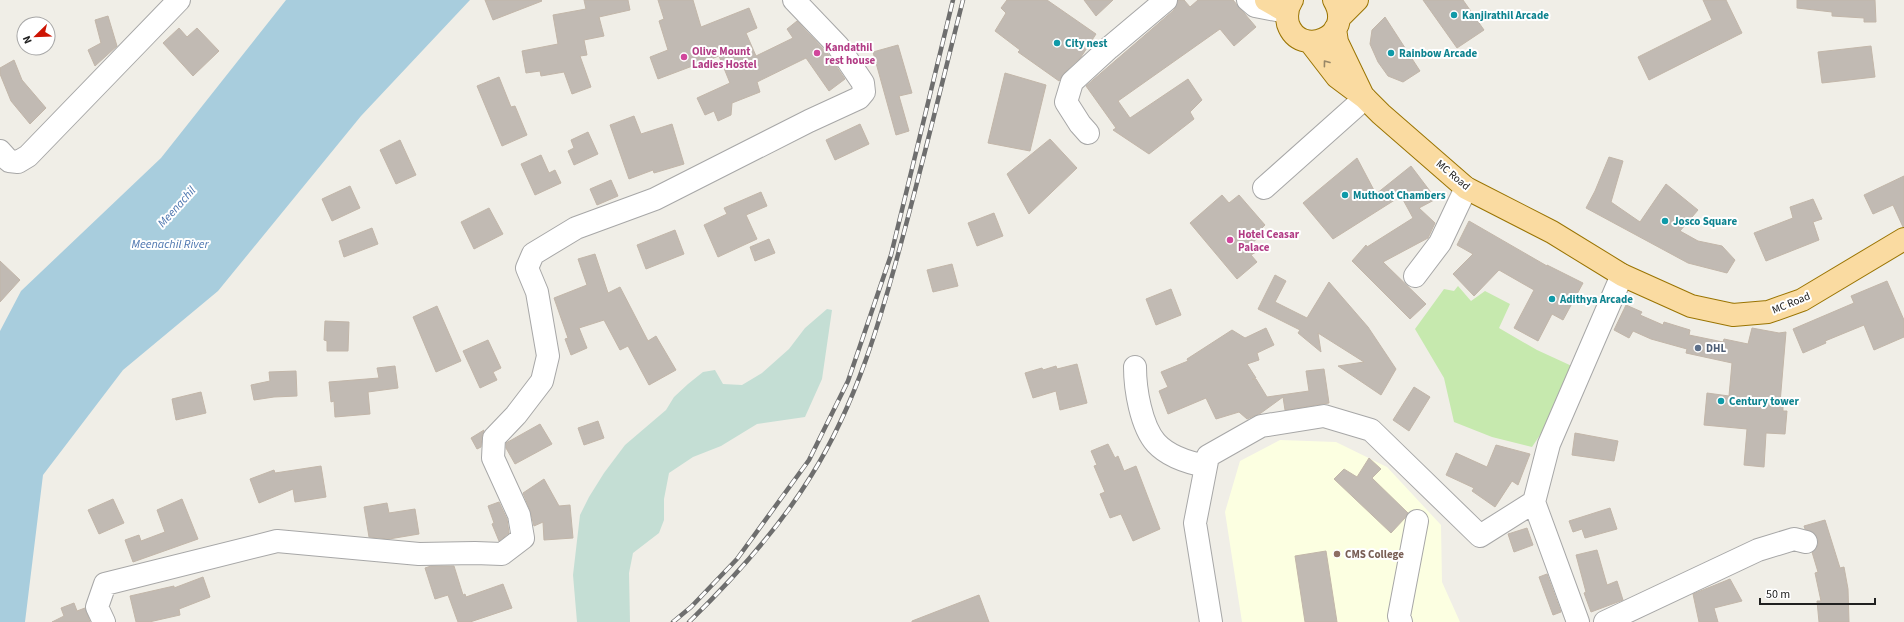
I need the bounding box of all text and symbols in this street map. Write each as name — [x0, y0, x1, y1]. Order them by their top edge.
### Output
place label: Kanjirathil Arcade — [1462, 8, 1549, 23]
marker: Kanjirathil Arcade — [1449, 10, 1459, 20]
north arrow — [16, 16, 56, 56]
text: N — [19, 33, 36, 46]
place label: City nest — [1065, 36, 1108, 51]
marker: City nest — [1052, 38, 1062, 48]
place label: Kandathil rest house — [825, 40, 876, 68]
place label: Olive Mount Ladies Hostel — [692, 44, 757, 72]
place label: Rainbow Arcade — [1399, 46, 1478, 61]
marker: Kandathil rest house — [812, 48, 822, 58]
marker: Rainbow Arcade — [1386, 48, 1396, 58]
marker: Olive Mount Ladies Hostel — [679, 52, 689, 62]
one-way arrow — [1323, 60, 1331, 67]
street label: MC Road — [1433, 156, 1473, 194]
water label: Meenachil — [154, 183, 200, 231]
place label: Muthoot Chambers — [1353, 188, 1446, 203]
marker: Muthoot Chambers — [1340, 190, 1350, 200]
place label: Josco Square — [1673, 214, 1737, 229]
marker: Josco Square — [1660, 216, 1670, 226]
place label: Hotel Ceasar Palace — [1238, 227, 1300, 255]
marker: Hotel Ceasar Palace — [1225, 235, 1235, 245]
water label: Meenachil River — [131, 236, 209, 253]
street label: MC Road — [1770, 289, 1812, 317]
place label: Adithya Arcade — [1559, 292, 1633, 307]
marker: Adithya Arcade — [1547, 294, 1557, 304]
place label: DHL — [1706, 341, 1726, 356]
marker: DHL — [1693, 343, 1703, 353]
place label: Century tower — [1729, 394, 1799, 409]
marker: Century tower — [1716, 396, 1726, 406]
place label: CMS College — [1345, 547, 1404, 562]
marker: CMS College — [1332, 549, 1342, 559]
scale bar — [1760, 580, 1875, 606]
text: 50 m — [1766, 586, 1790, 603]

